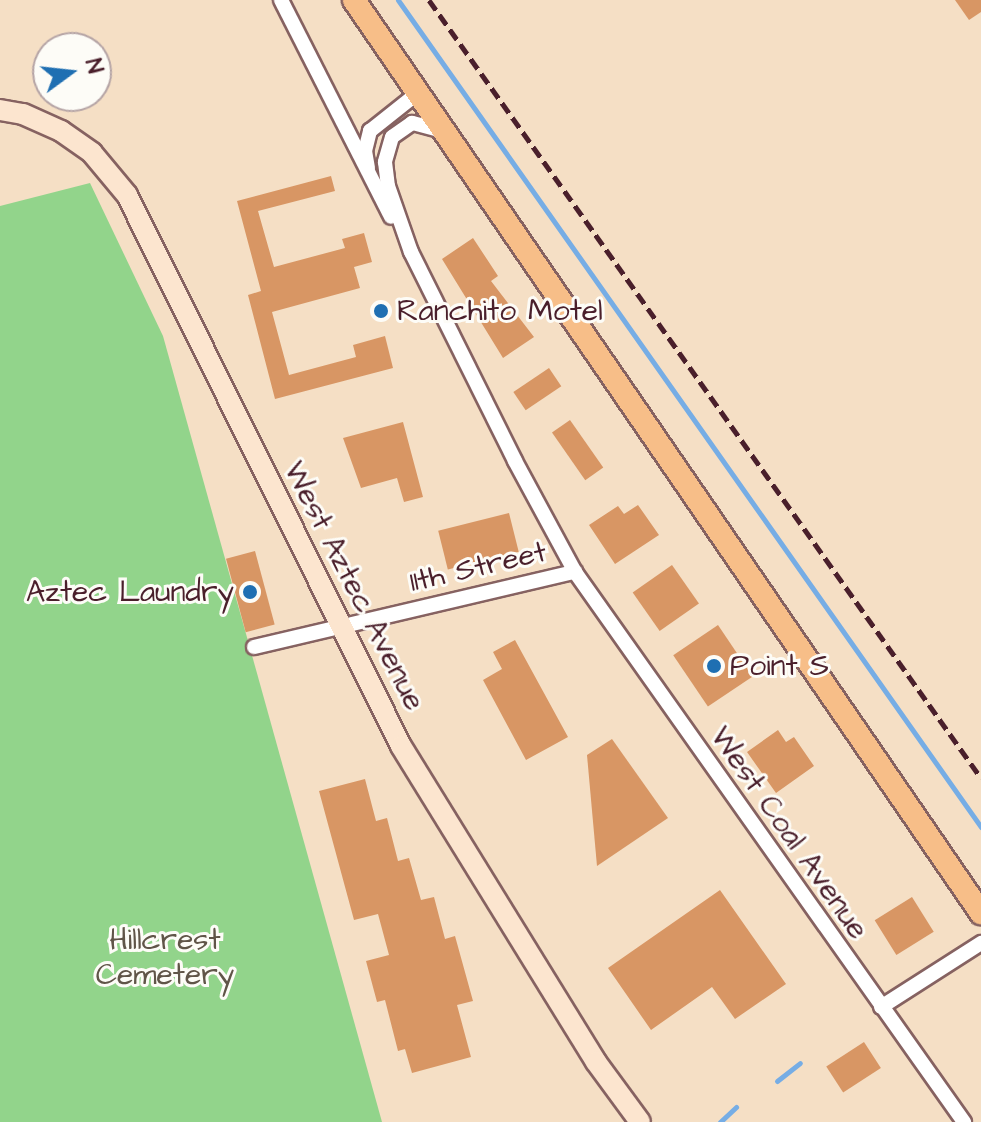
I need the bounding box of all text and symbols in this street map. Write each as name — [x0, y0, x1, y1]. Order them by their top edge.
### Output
north arrow — [32, 32, 112, 112]
text: N — [77, 55, 110, 77]
place label: Ranchito Motel — [397, 293, 603, 329]
marker: Ranchito Motel — [372, 302, 390, 320]
street label: West Aztec Avenue — [276, 456, 432, 716]
street label: 11th Street — [406, 534, 550, 600]
place label: Aztec Laundry — [26, 574, 234, 610]
marker: Aztec Laundry — [241, 583, 259, 601]
place label: Point S — [730, 648, 829, 684]
marker: Point S — [705, 657, 723, 675]
street label: West Coal Avenue — [702, 720, 876, 946]
park label: Hillcrest Cemetery — [96, 922, 234, 992]

